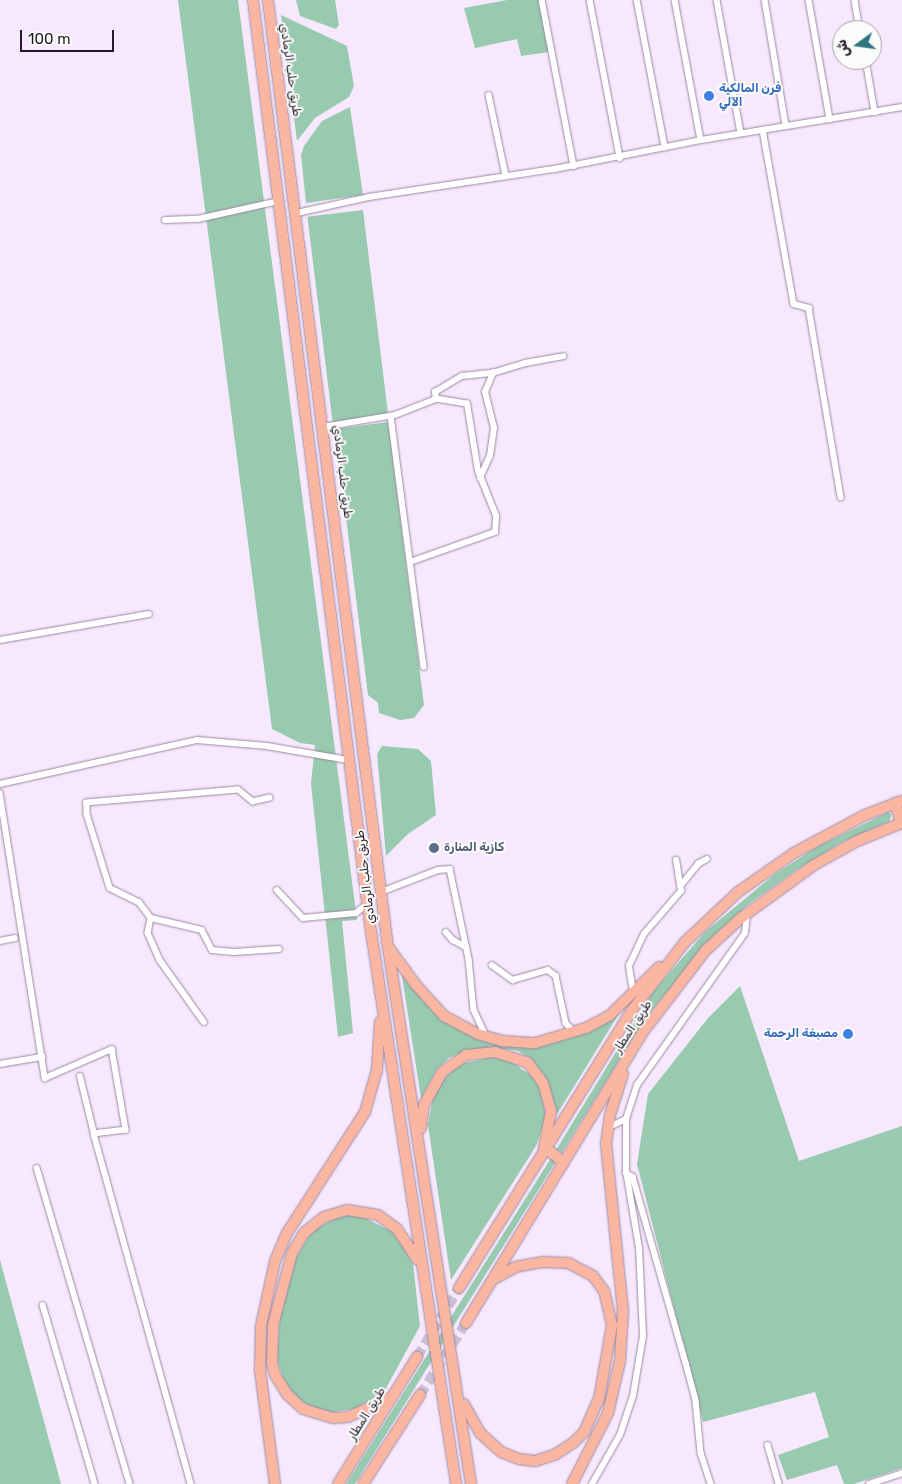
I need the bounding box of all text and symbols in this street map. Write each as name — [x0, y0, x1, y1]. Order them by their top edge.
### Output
scale bar — [22, 20, 116, 52]
north arrow — [832, 20, 882, 70]
street label: طريق حلب الرمادي — [276, 22, 304, 118]
text: 100 m — [28, 30, 70, 48]
text: ش — [833, 38, 853, 59]
place label: فرن المالكية الآلي — [719, 82, 781, 110]
marker: فرن المالكية الآلي — [703, 90, 715, 102]
street label: طريق حلب الرمادي — [329, 424, 355, 520]
street label: طريق حلب الرمادي — [353, 829, 379, 925]
place label: كازية المنارة — [444, 841, 504, 855]
marker: كازية المنارة — [428, 842, 440, 854]
street label: طريق المطار — [611, 998, 655, 1056]
place label: مصبغة الرحمة — [764, 1027, 838, 1041]
marker: مصبغة الرحمة — [842, 1028, 854, 1040]
street label: طريق المطار — [345, 1385, 389, 1443]

